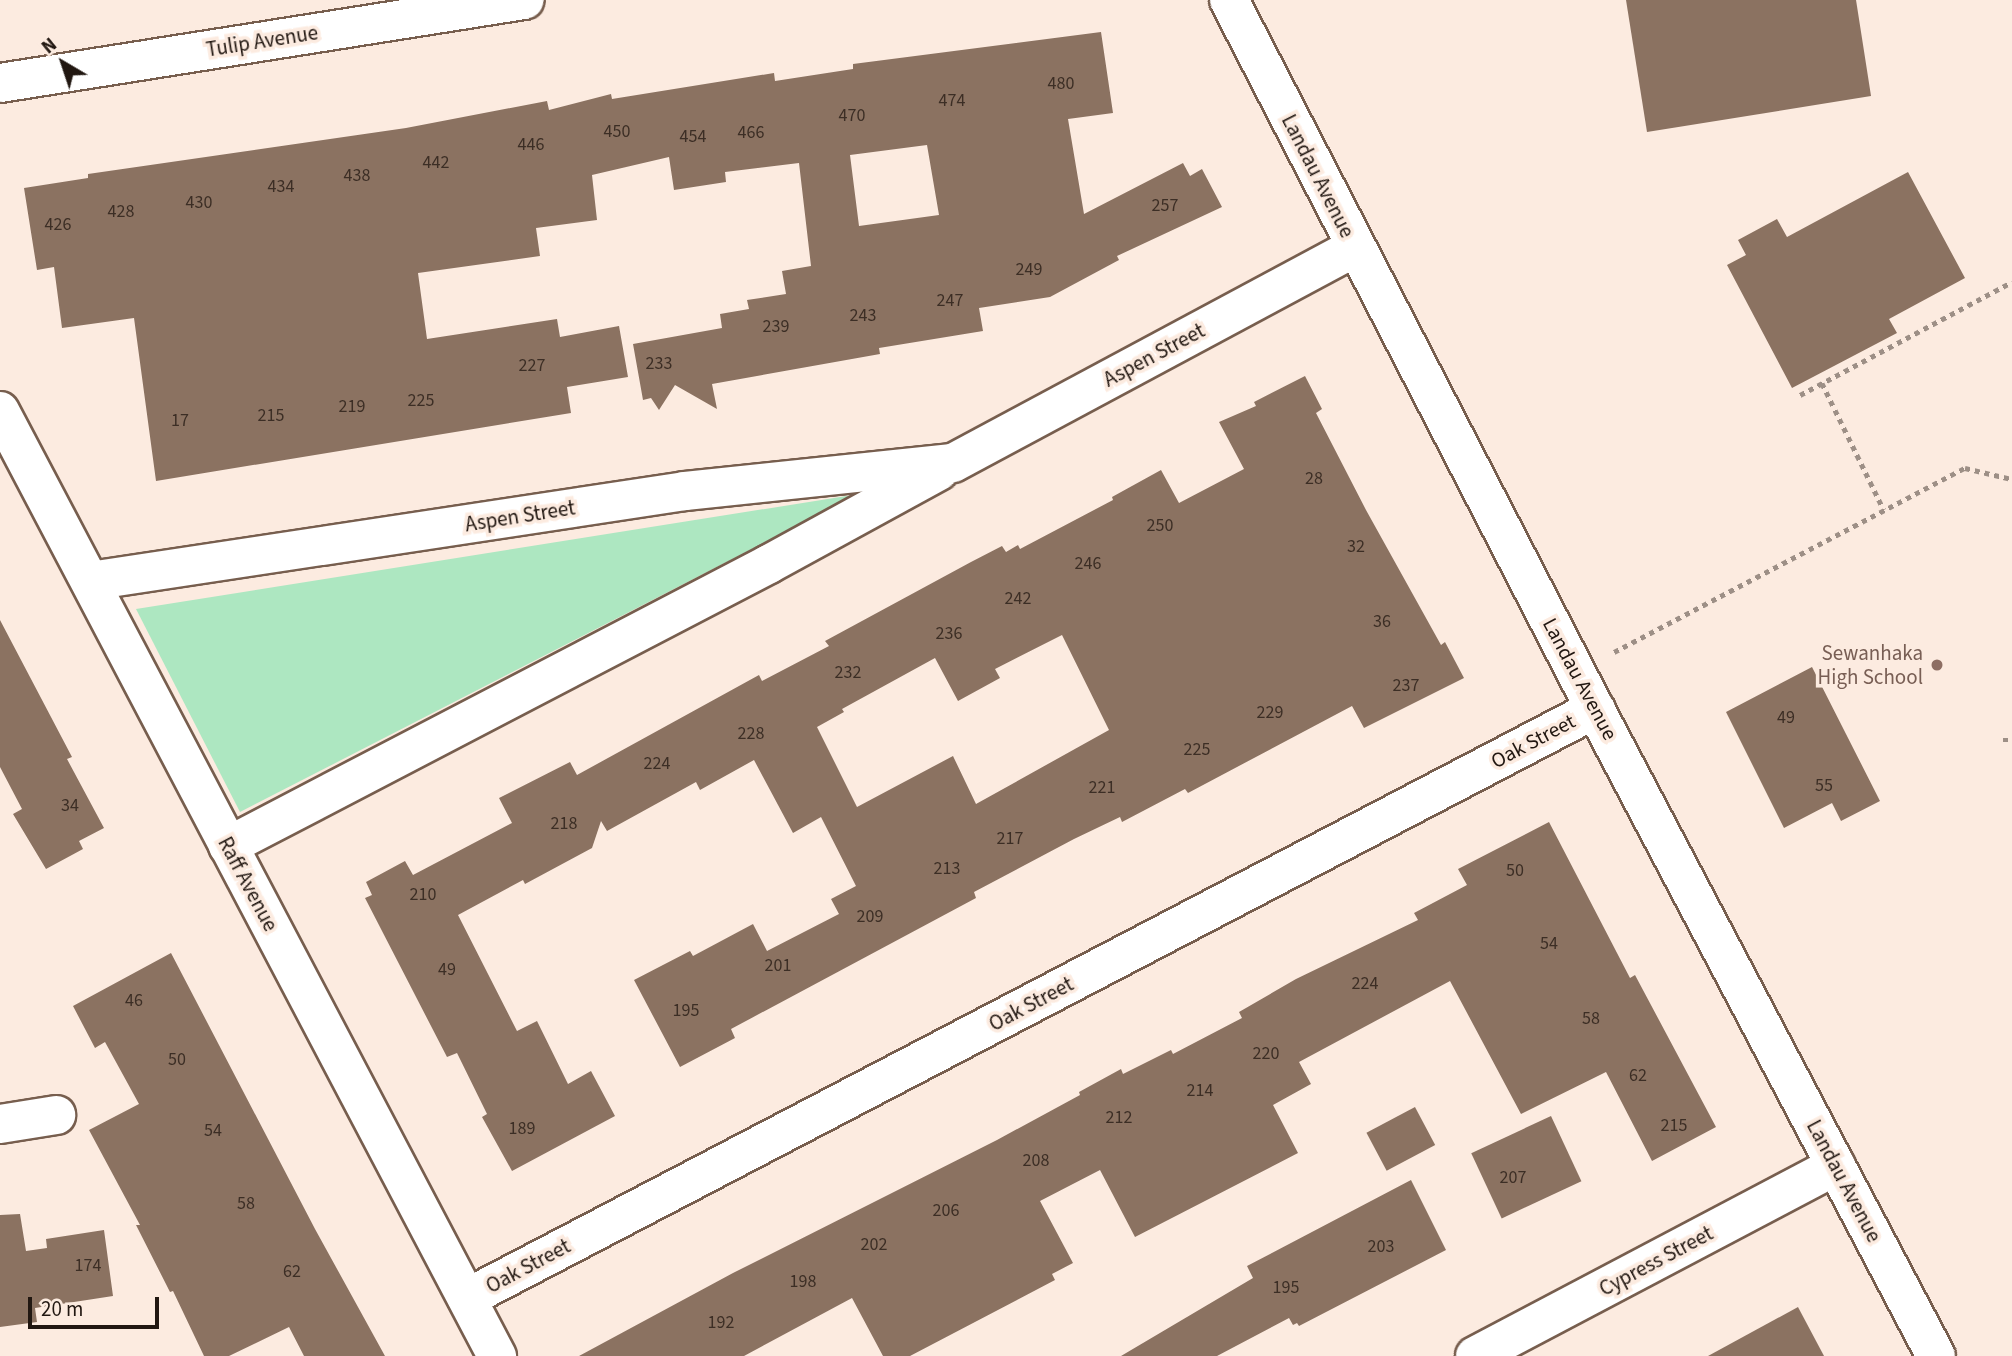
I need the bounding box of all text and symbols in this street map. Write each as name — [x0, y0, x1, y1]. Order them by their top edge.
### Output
street label: Tulip Avenue — [204, 20, 320, 62]
north arrow — [28, 28, 98, 98]
text: N — [36, 32, 63, 61]
house number: 480 — [1048, 73, 1074, 95]
house number: 474 — [939, 90, 965, 112]
house number: 470 — [839, 105, 865, 127]
street label: Landau Avenue — [1276, 110, 1360, 242]
house number: 450 — [604, 121, 630, 143]
house number: 466 — [738, 122, 764, 144]
house number: 454 — [680, 126, 706, 148]
house number: 446 — [518, 134, 544, 156]
house number: 442 — [423, 152, 449, 174]
house number: 438 — [344, 165, 370, 187]
house number: 434 — [268, 176, 294, 198]
house number: 430 — [186, 192, 212, 214]
house number: 257 — [1152, 195, 1178, 217]
house number: 428 — [108, 201, 134, 223]
house number: 426 — [45, 214, 71, 236]
house number: 249 — [1016, 259, 1042, 281]
house number: 247 — [937, 290, 963, 312]
house number: 243 — [850, 305, 876, 327]
house number: 239 — [763, 316, 789, 338]
street label: Aspen Street — [1099, 318, 1209, 392]
house number: 233 — [646, 353, 672, 375]
house number: 227 — [519, 355, 545, 377]
house number: 225 — [408, 390, 434, 412]
house number: 219 — [339, 396, 365, 418]
house number: 215 — [258, 405, 284, 427]
house number: 17 — [171, 410, 189, 432]
house number: 28 — [1305, 468, 1323, 490]
street label: Aspen Street — [463, 495, 577, 537]
house number: 250 — [1147, 515, 1173, 537]
house number: 32 — [1347, 536, 1365, 558]
house number: 246 — [1075, 553, 1101, 575]
house number: 242 — [1005, 588, 1031, 610]
house number: 36 — [1373, 611, 1391, 633]
street label: Landau Avenue — [1537, 614, 1623, 744]
house number: 236 — [936, 623, 962, 645]
place label: Sewanhaka High School — [1818, 640, 1923, 690]
marker: Sewanhaka High School — [1929, 657, 1945, 673]
house number: 232 — [835, 662, 861, 684]
house number: 237 — [1393, 675, 1419, 697]
house number: 229 — [1257, 702, 1283, 724]
house number: 49 — [1777, 707, 1795, 729]
street label: Oak Street — [1487, 708, 1579, 774]
house number: 228 — [738, 723, 764, 745]
house number: 225 — [1184, 739, 1210, 761]
house number: 224 — [644, 753, 670, 775]
house number: 55 — [1815, 775, 1833, 797]
house number: 221 — [1089, 777, 1115, 799]
house number: 34 — [61, 795, 79, 817]
house number: 218 — [551, 813, 577, 835]
house number: 217 — [997, 828, 1023, 850]
street label: Raff Avenue — [213, 832, 283, 936]
house number: 213 — [934, 858, 960, 880]
house number: 50 — [1506, 860, 1524, 882]
house number: 210 — [410, 884, 436, 906]
house number: 209 — [857, 906, 883, 928]
house number: 54 — [1540, 933, 1558, 955]
house number: 201 — [765, 955, 791, 977]
house number: 49 — [438, 959, 456, 981]
street label: Oak Street — [985, 971, 1077, 1037]
house number: 224 — [1352, 973, 1378, 995]
house number: 46 — [125, 990, 143, 1012]
house number: 195 — [673, 1000, 699, 1022]
house number: 58 — [1582, 1008, 1600, 1030]
house number: 220 — [1253, 1043, 1279, 1065]
house number: 50 — [168, 1049, 186, 1071]
house number: 62 — [1629, 1065, 1647, 1087]
house number: 214 — [1187, 1080, 1213, 1102]
house number: 212 — [1106, 1107, 1132, 1129]
house number: 215 — [1661, 1115, 1687, 1137]
street label: Landau Avenue — [1801, 1116, 1887, 1246]
house number: 189 — [509, 1118, 535, 1140]
house number: 54 — [204, 1120, 222, 1142]
house number: 208 — [1023, 1150, 1049, 1172]
house number: 207 — [1500, 1167, 1526, 1189]
house number: 58 — [237, 1193, 255, 1215]
house number: 206 — [933, 1200, 959, 1222]
street label: Cypress Street — [1595, 1221, 1717, 1301]
street label: Oak Street — [482, 1233, 574, 1299]
house number: 202 — [861, 1234, 887, 1256]
house number: 203 — [1368, 1236, 1394, 1258]
house number: 174 — [75, 1255, 101, 1277]
house number: 62 — [283, 1261, 301, 1283]
house number: 198 — [790, 1271, 816, 1293]
house number: 195 — [1273, 1277, 1299, 1299]
scale bar — [32, 1282, 163, 1326]
text: 20 m — [41, 1294, 83, 1324]
house number: 192 — [708, 1312, 734, 1334]

